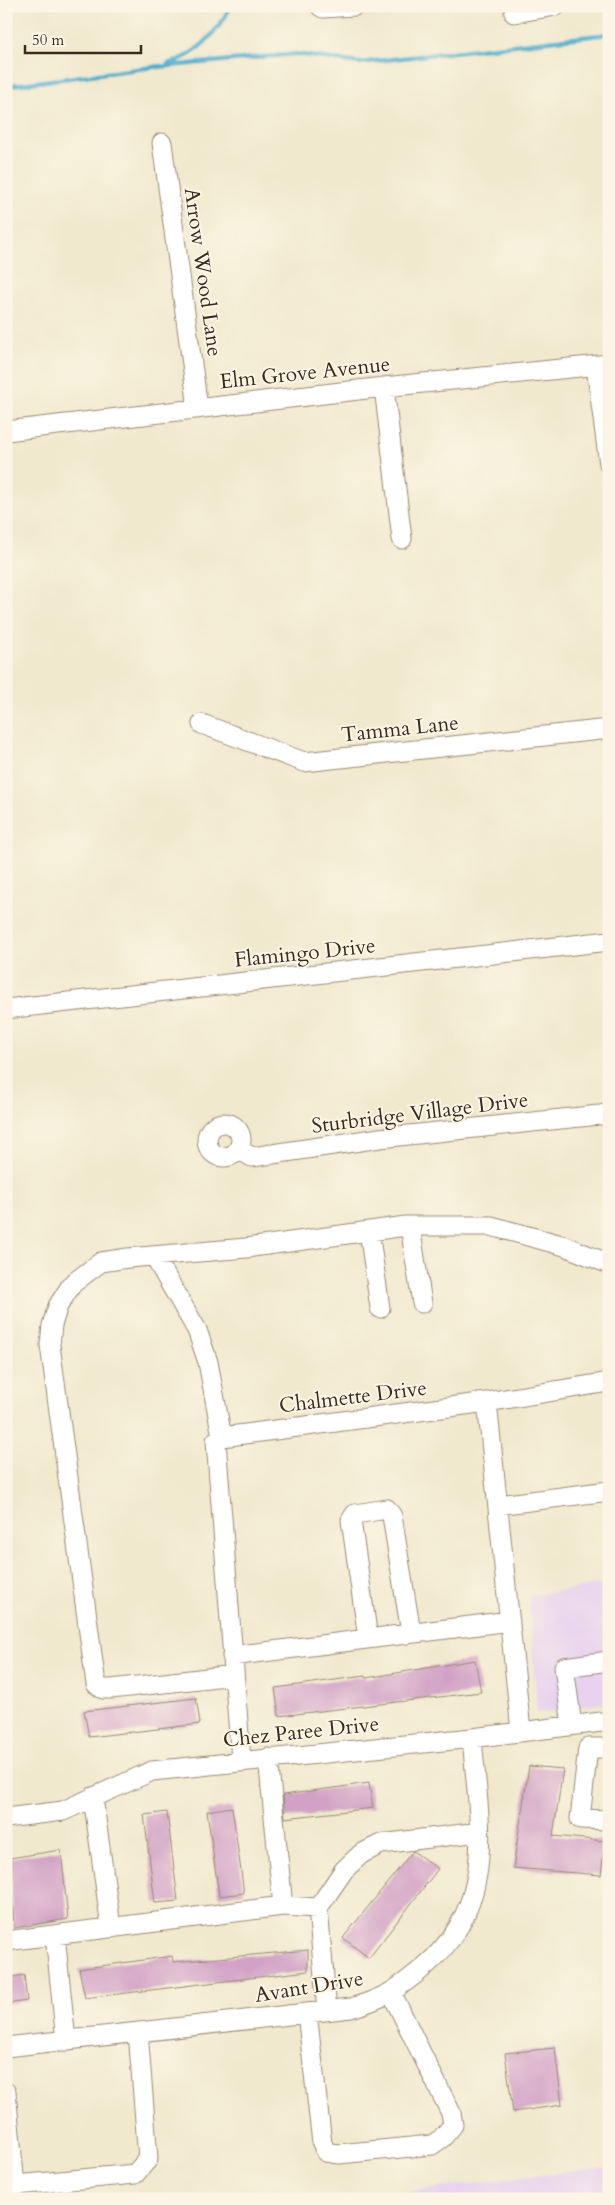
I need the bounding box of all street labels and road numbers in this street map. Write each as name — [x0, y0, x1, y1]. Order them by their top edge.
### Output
street label: Arrow Wood Lane — [177, 186, 229, 358]
street label: Elm Grove Avenue — [218, 350, 392, 396]
street label: Tamma Lane — [340, 708, 460, 750]
street label: Flamingo Drive — [233, 931, 377, 975]
street label: Sturbridge Village Drive — [310, 1085, 530, 1141]
street label: Chalmette Drive — [278, 1374, 428, 1420]
street label: Chez Paree Drive — [222, 1709, 380, 1755]
street label: Avant Drive — [253, 1964, 365, 2010]

